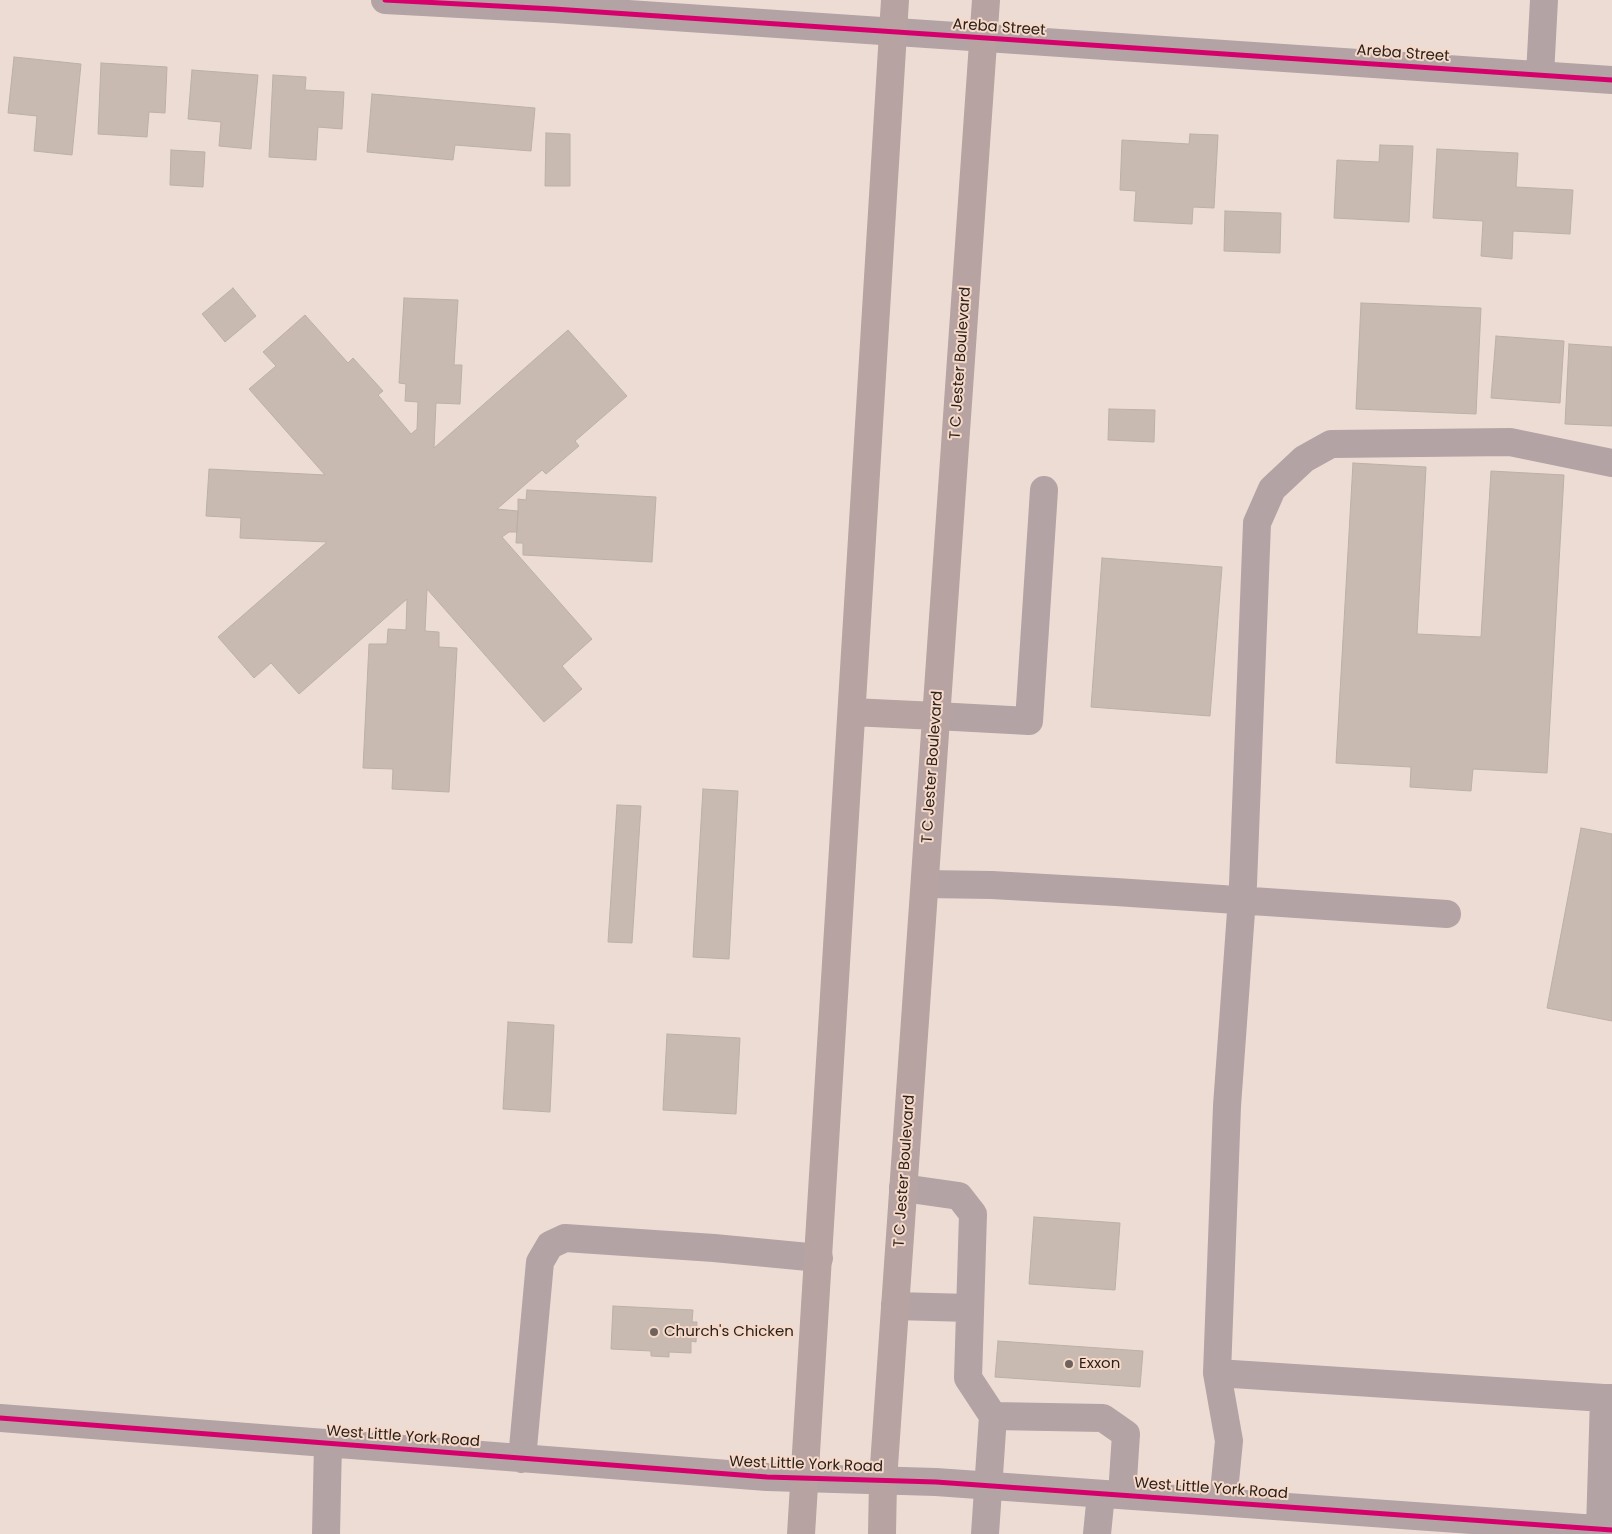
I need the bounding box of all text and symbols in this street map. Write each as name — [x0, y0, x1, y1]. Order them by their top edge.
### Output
street label: Areba Street — [952, 16, 1046, 40]
street label: Areba Street — [1356, 42, 1450, 66]
street label: T C Jester Boulevard — [947, 286, 975, 440]
street label: T C Jester Boulevard — [919, 690, 947, 844]
street label: T C Jester Boulevard — [891, 1094, 919, 1248]
place label: Church's Chicken — [664, 1323, 794, 1341]
marker: Church's Chicken — [648, 1326, 660, 1338]
place label: Exxon — [1079, 1355, 1120, 1373]
marker: Exxon — [1063, 1358, 1075, 1370]
street label: West Little York Road — [326, 1423, 480, 1451]
street label: West Little York Road — [729, 1453, 883, 1477]
street label: West Little York Road — [1134, 1475, 1288, 1503]

